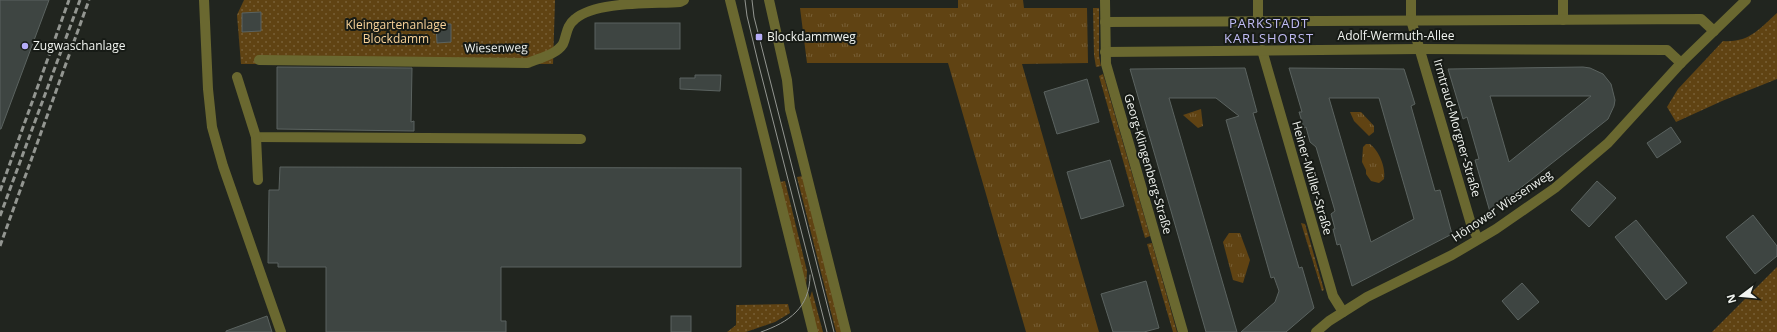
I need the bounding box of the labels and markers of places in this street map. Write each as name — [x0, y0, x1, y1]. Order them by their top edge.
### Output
place label: Blockdammweg — [767, 28, 856, 45]
marker: Blockdammweg — [754, 32, 764, 42]
place label: Zugwaschanlage — [33, 37, 126, 54]
marker: Zugwaschanlage — [20, 41, 30, 51]

